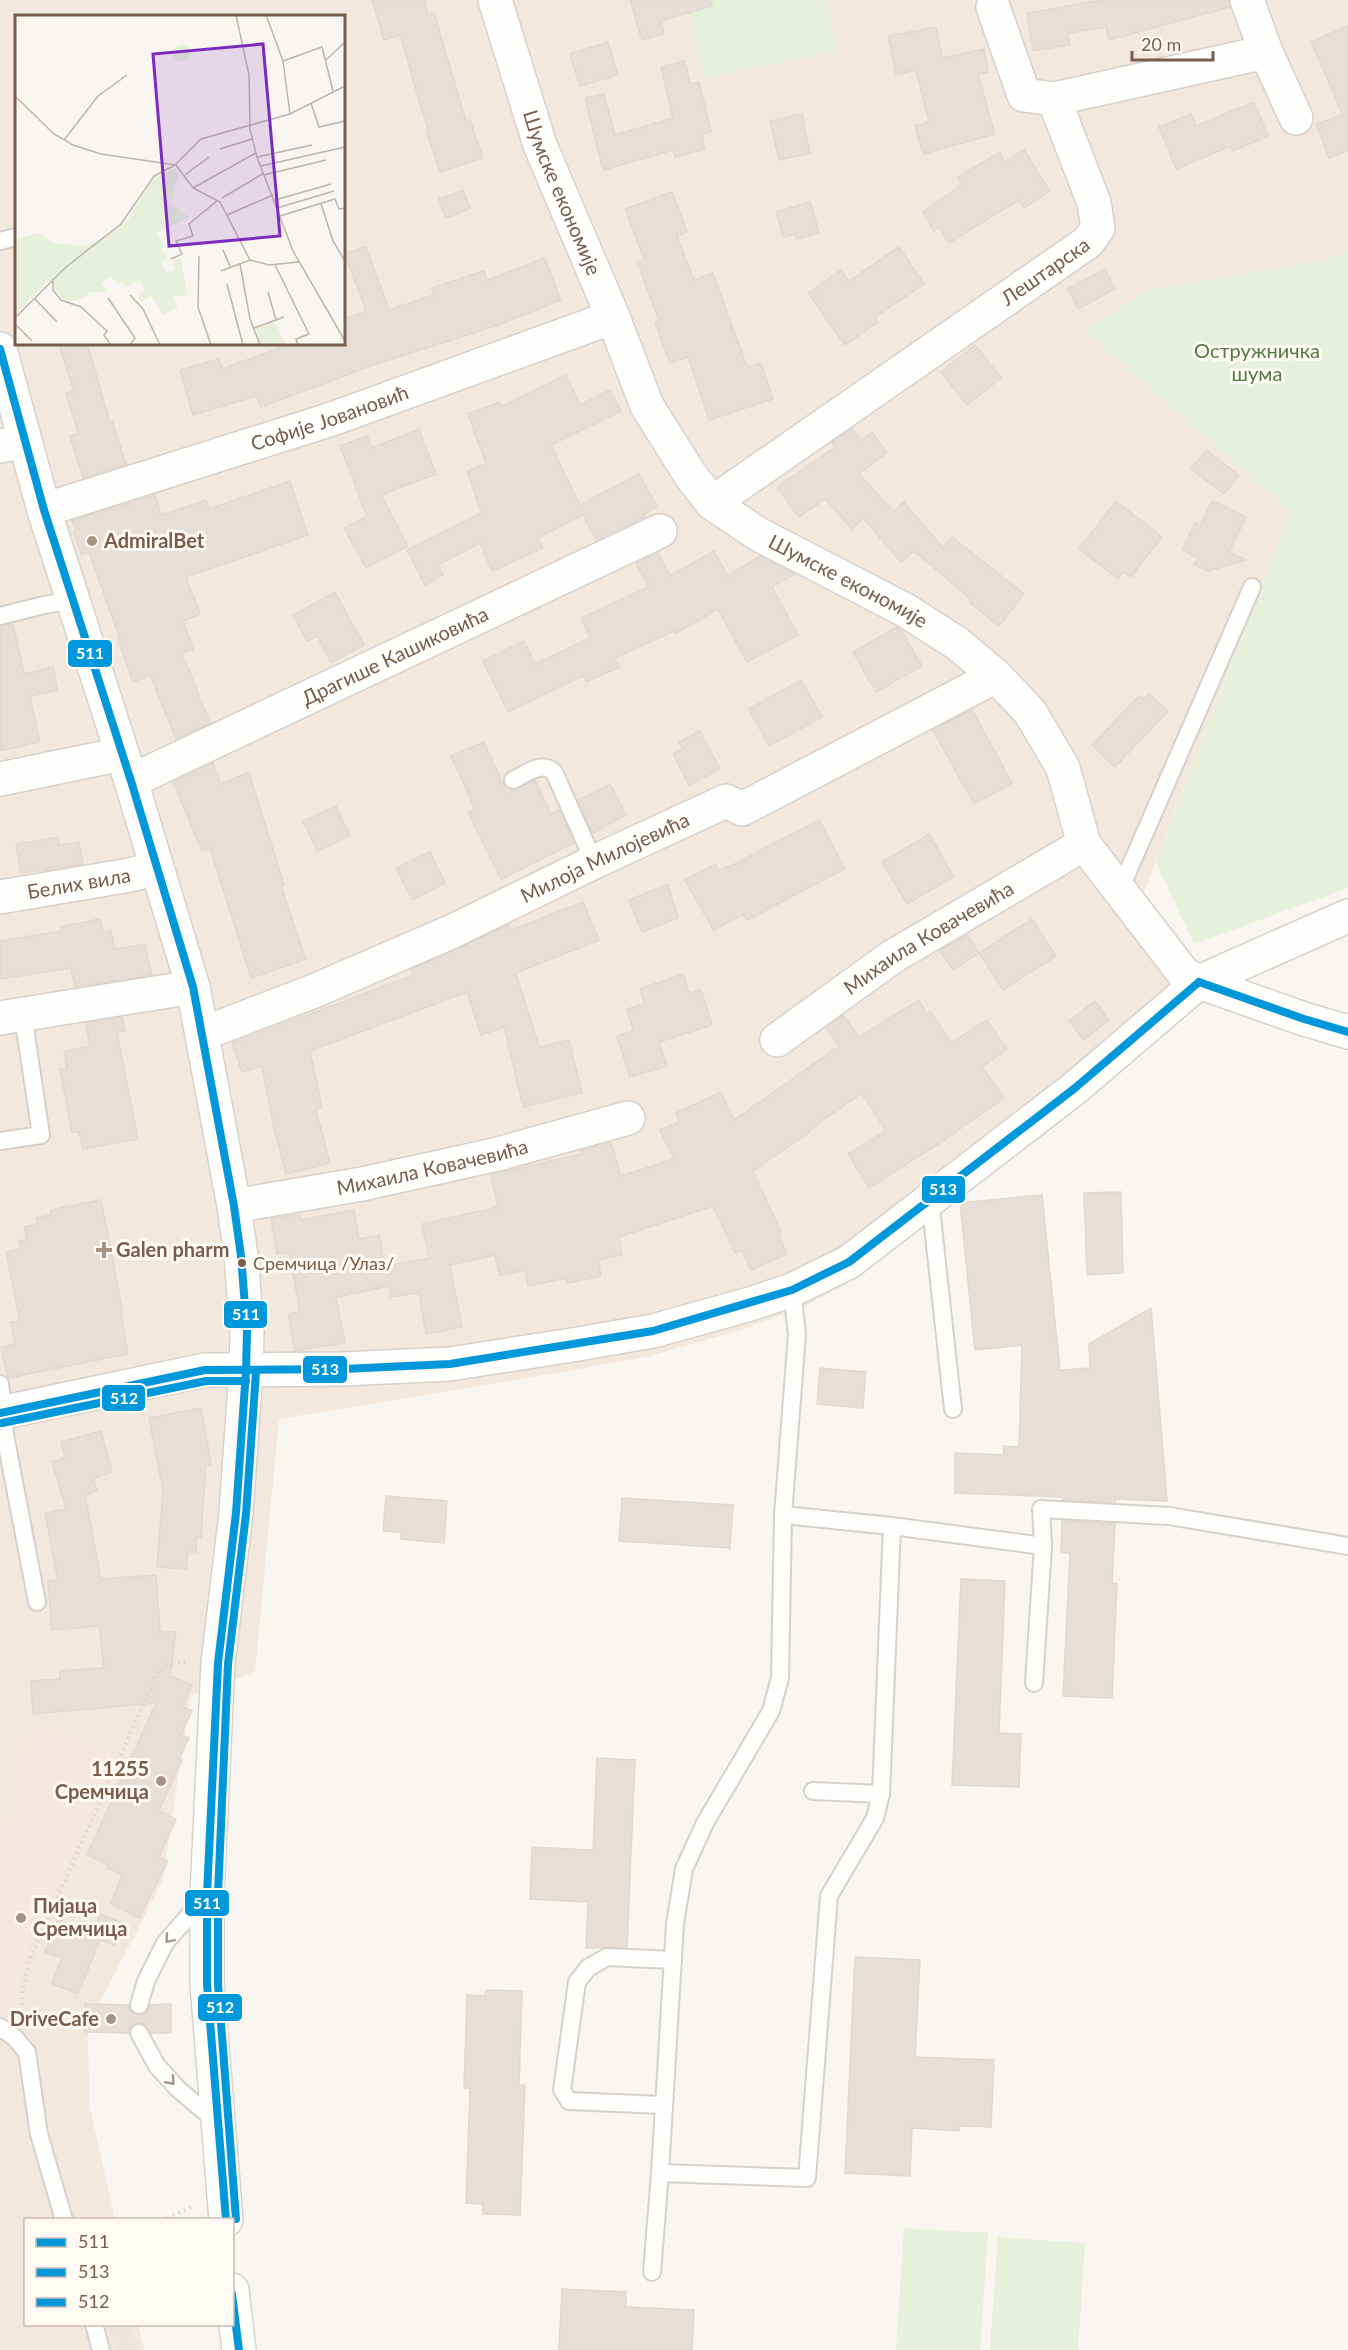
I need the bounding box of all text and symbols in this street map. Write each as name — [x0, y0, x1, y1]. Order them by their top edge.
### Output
inset map — [15, 15, 345, 345]
scale bar — [1132, 24, 1213, 62]
text: 20 m — [1141, 33, 1181, 55]
street label: Шумске економије — [519, 107, 607, 279]
street label: Лештарска — [995, 232, 1094, 310]
park label: Остружничка шума — [1194, 338, 1320, 385]
street label: Софије Јовановић — [247, 379, 411, 455]
place label: AdmiralBet — [103, 528, 205, 552]
street label: Шумске економије — [765, 529, 933, 632]
marker: AdmiralBet — [85, 534, 99, 548]
street label: Драгише Кашиковића — [297, 601, 492, 710]
line badge: 511 — [67, 639, 113, 668]
text: 511 — [76, 643, 104, 662]
street label: Милоја Милојевића — [516, 807, 693, 907]
street label: Белих вила — [25, 862, 132, 903]
street label: Михаила Ковачевића — [839, 875, 1017, 999]
street label: Михаила Ковачевића — [335, 1133, 530, 1199]
line badge: 513 — [921, 1175, 966, 1204]
text: 513 — [929, 1179, 957, 1198]
place label: Galen pharm — [116, 1237, 229, 1261]
marker: Galen pharm — [97, 1243, 111, 1257]
place label: Сремчица /Улаз/ — [253, 1252, 394, 1274]
marker: Сремчица /Улаз/ — [236, 1257, 248, 1269]
line badge: 511 — [223, 1300, 268, 1329]
text: 511 — [232, 1304, 260, 1323]
line badge: 513 — [302, 1355, 348, 1384]
text: 513 — [311, 1359, 339, 1378]
line badge: 512 — [101, 1384, 146, 1412]
text: 512 — [110, 1388, 138, 1407]
place label: 11255 Сремчица — [55, 1756, 149, 1803]
marker: 11255 Сремчица — [154, 1774, 168, 1788]
line badge: 511 — [184, 1889, 230, 1917]
place label: Пијаца Сремчица — [33, 1893, 127, 1940]
text: 511 — [193, 1893, 221, 1912]
marker: Пијаца Сремчица — [14, 1911, 28, 1925]
one-way arrow — [166, 1932, 177, 1943]
line badge: 512 — [197, 1993, 243, 2022]
text: 512 — [206, 1997, 234, 2016]
place label: DriveCafe — [10, 2006, 99, 2030]
marker: DriveCafe — [104, 2012, 118, 2026]
one-way arrow — [164, 2074, 175, 2085]
legend — [24, 2218, 234, 2326]
text: 511 — [78, 2230, 109, 2252]
text: 513 — [78, 2260, 109, 2282]
text: 512 — [78, 2290, 109, 2312]

